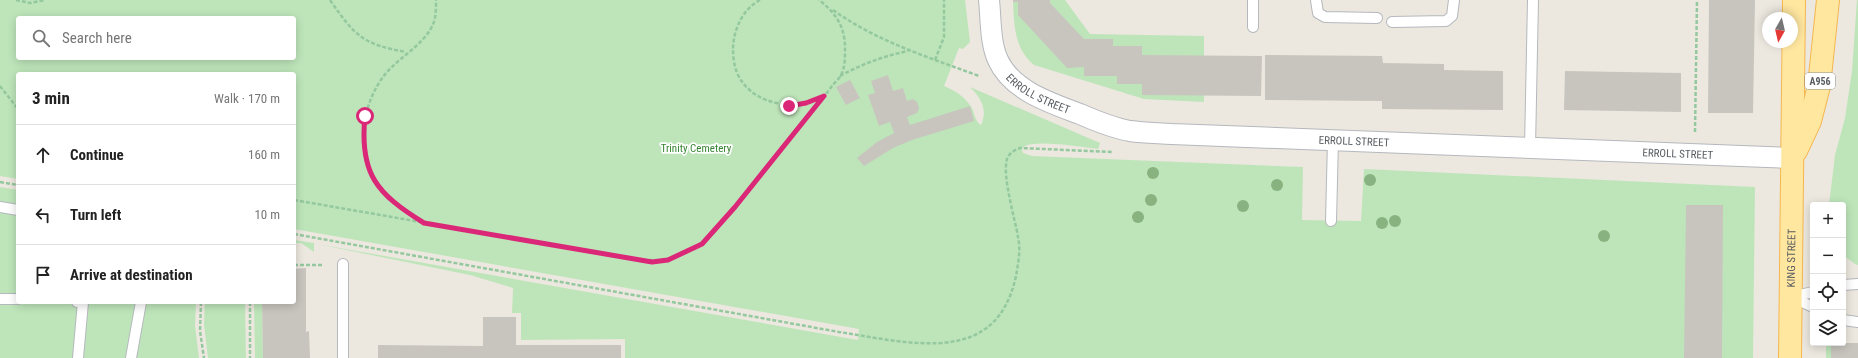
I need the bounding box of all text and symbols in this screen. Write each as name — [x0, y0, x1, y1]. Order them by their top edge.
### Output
north arrow — [1762, 12, 1798, 48]
search box — [16, 16, 296, 60]
icon: search — [30, 27, 52, 49]
text: Search here — [62, 29, 132, 47]
street label: ERROLL STREET — [1004, 71, 1072, 116]
road number: A956 — [1805, 73, 1835, 89]
text: 3 min — [32, 88, 70, 108]
text: Walk · 170 m — [214, 91, 280, 106]
route end — [780, 97, 798, 115]
route start — [356, 107, 374, 125]
street label: ERROLL STREET — [1318, 133, 1390, 149]
park label: Trinity Cemetery — [661, 142, 732, 155]
icon: ahead — [32, 144, 54, 166]
text: Continue — [70, 146, 124, 164]
street label: ERROLL STREET — [1642, 146, 1714, 161]
text: 160 m — [248, 147, 280, 162]
map controls — [1810, 202, 1846, 346]
button: + — [1810, 202, 1846, 238]
icon: left — [32, 204, 54, 226]
text: Turn left — [70, 206, 121, 224]
text: 10 m — [254, 207, 280, 222]
street label: KING STREET — [1784, 228, 1798, 287]
button: − — [1810, 238, 1846, 274]
icon: arrive — [32, 264, 54, 286]
text: Arrive at destination — [70, 266, 193, 284]
button: locate — [1810, 274, 1846, 310]
button: layers — [1810, 310, 1846, 346]

